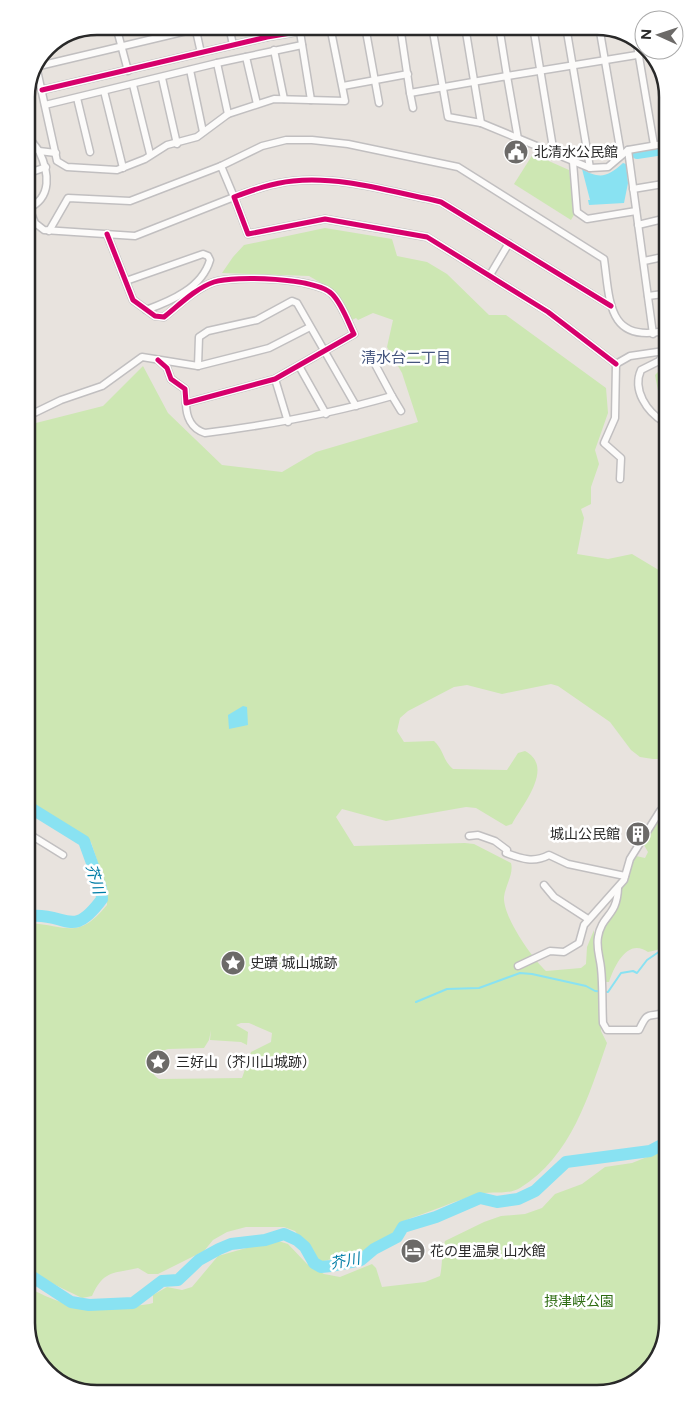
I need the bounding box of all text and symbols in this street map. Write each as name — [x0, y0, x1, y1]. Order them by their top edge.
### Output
north arrow — [634, 10, 684, 60]
text: N — [638, 28, 655, 40]
public building icon: 北清水公民館 — [503, 139, 529, 165]
place label: 北清水公民館 — [534, 144, 618, 161]
district label: 清水台二丁目 — [361, 349, 451, 367]
building icon: 城山公民館 — [625, 821, 651, 847]
place label: 城山公民館 — [550, 826, 620, 843]
water label: 芥川 — [82, 862, 108, 898]
place icon: 史蹟 城山城跡 — [220, 950, 246, 976]
place label: 史蹟 城山城跡 — [250, 955, 337, 972]
place icon: 三好山（芥川山城跡） — [145, 1049, 171, 1075]
place label: 三好山（芥川山城跡） — [176, 1054, 316, 1071]
hotel icon: 花の里温泉 山水館 — [400, 1238, 426, 1264]
place label: 花の里温泉 山水館 — [430, 1243, 545, 1260]
water label: 芥川 — [329, 1249, 363, 1273]
park label: 摂津峡公園 — [544, 1293, 614, 1310]

